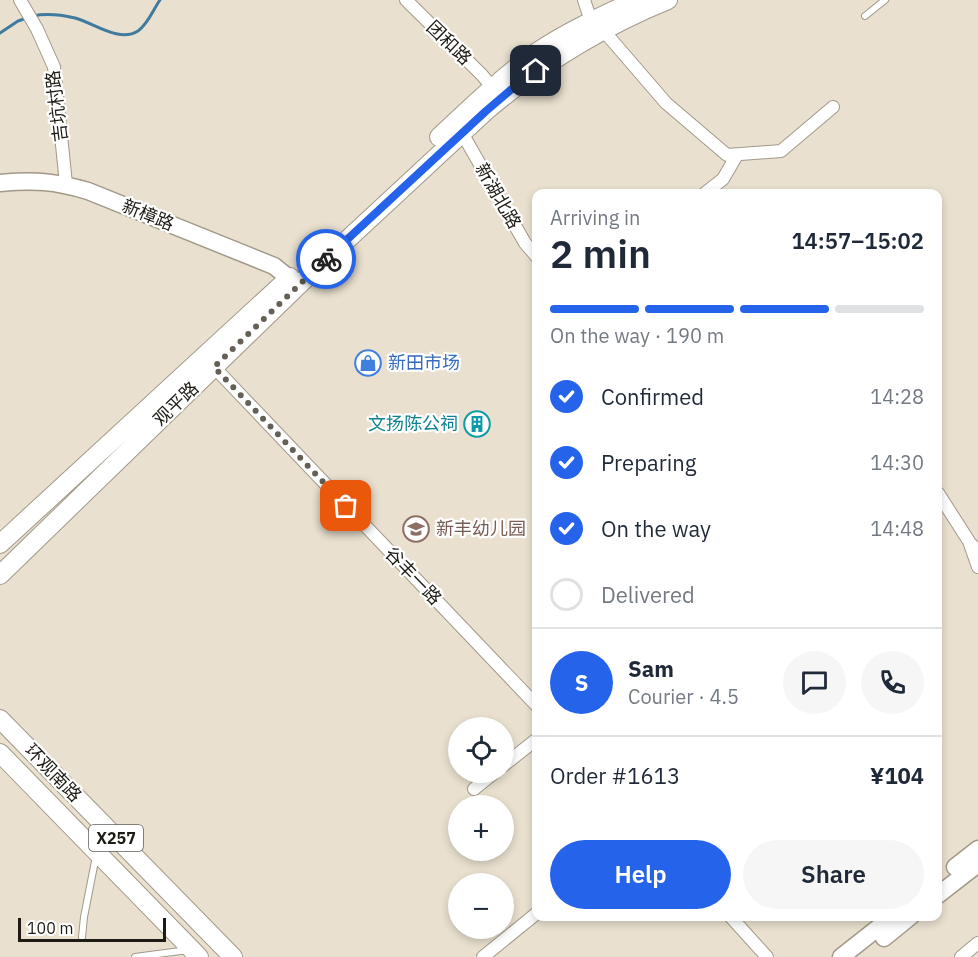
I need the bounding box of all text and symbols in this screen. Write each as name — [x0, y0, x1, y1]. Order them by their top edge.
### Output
street label: 团和路 — [422, 16, 477, 70]
pin — [510, 45, 561, 96]
icon: home — [519, 54, 552, 87]
street label: 吉坑村路 — [41, 69, 72, 143]
street label: 新湖北路 — [470, 159, 526, 233]
street label: 新樟路 — [119, 194, 178, 235]
text: Arriving in — [550, 204, 640, 231]
text: 14:57–15:02 — [791, 226, 924, 255]
text: 2 min — [550, 228, 651, 279]
courier — [296, 229, 356, 289]
icon: bike — [310, 243, 343, 276]
text: On the way · 190 m — [550, 322, 724, 349]
shop icon: 新田市场 — [353, 348, 383, 378]
place label: 新田市场 — [388, 351, 460, 374]
street label: 观平路 — [148, 377, 203, 431]
icon: check — [550, 380, 583, 413]
text: Confirmed — [601, 382, 704, 411]
text: 14:28 — [870, 383, 924, 410]
building icon: 文扬陈公祠 — [462, 409, 492, 439]
place label: 文扬陈公祠 — [368, 412, 458, 435]
icon: check — [550, 446, 583, 479]
text: Preparing — [601, 448, 696, 477]
text: 14:30 — [870, 449, 924, 476]
pin — [320, 480, 371, 531]
icon: bag — [329, 489, 362, 522]
icon: check — [550, 512, 583, 545]
school or university icon: 新丰幼儿园 — [401, 514, 431, 544]
text: On the way — [601, 514, 711, 543]
text: 14:48 — [870, 515, 924, 542]
place label: 新丰幼儿园 — [436, 517, 526, 540]
street label: 谷丰一路 — [380, 542, 447, 610]
text: Delivered — [601, 580, 695, 609]
button: chat — [783, 651, 846, 714]
button: phone — [861, 651, 924, 714]
text: Sam — [628, 654, 674, 683]
text: S — [575, 668, 588, 697]
text: Courier · 4.5 — [628, 683, 739, 710]
map controls — [448, 717, 514, 939]
button: locate — [448, 717, 514, 783]
street label: 环观南路 — [20, 739, 87, 807]
text: Order #1613 — [550, 761, 680, 790]
text: ¥104 — [870, 761, 924, 790]
button: + — [448, 795, 514, 861]
road number: X257 — [89, 825, 143, 851]
button: Help — [550, 840, 731, 909]
button: Share — [743, 840, 924, 909]
button: − — [448, 873, 514, 939]
scale bar — [18, 915, 166, 942]
text: 100 m — [27, 918, 74, 938]

